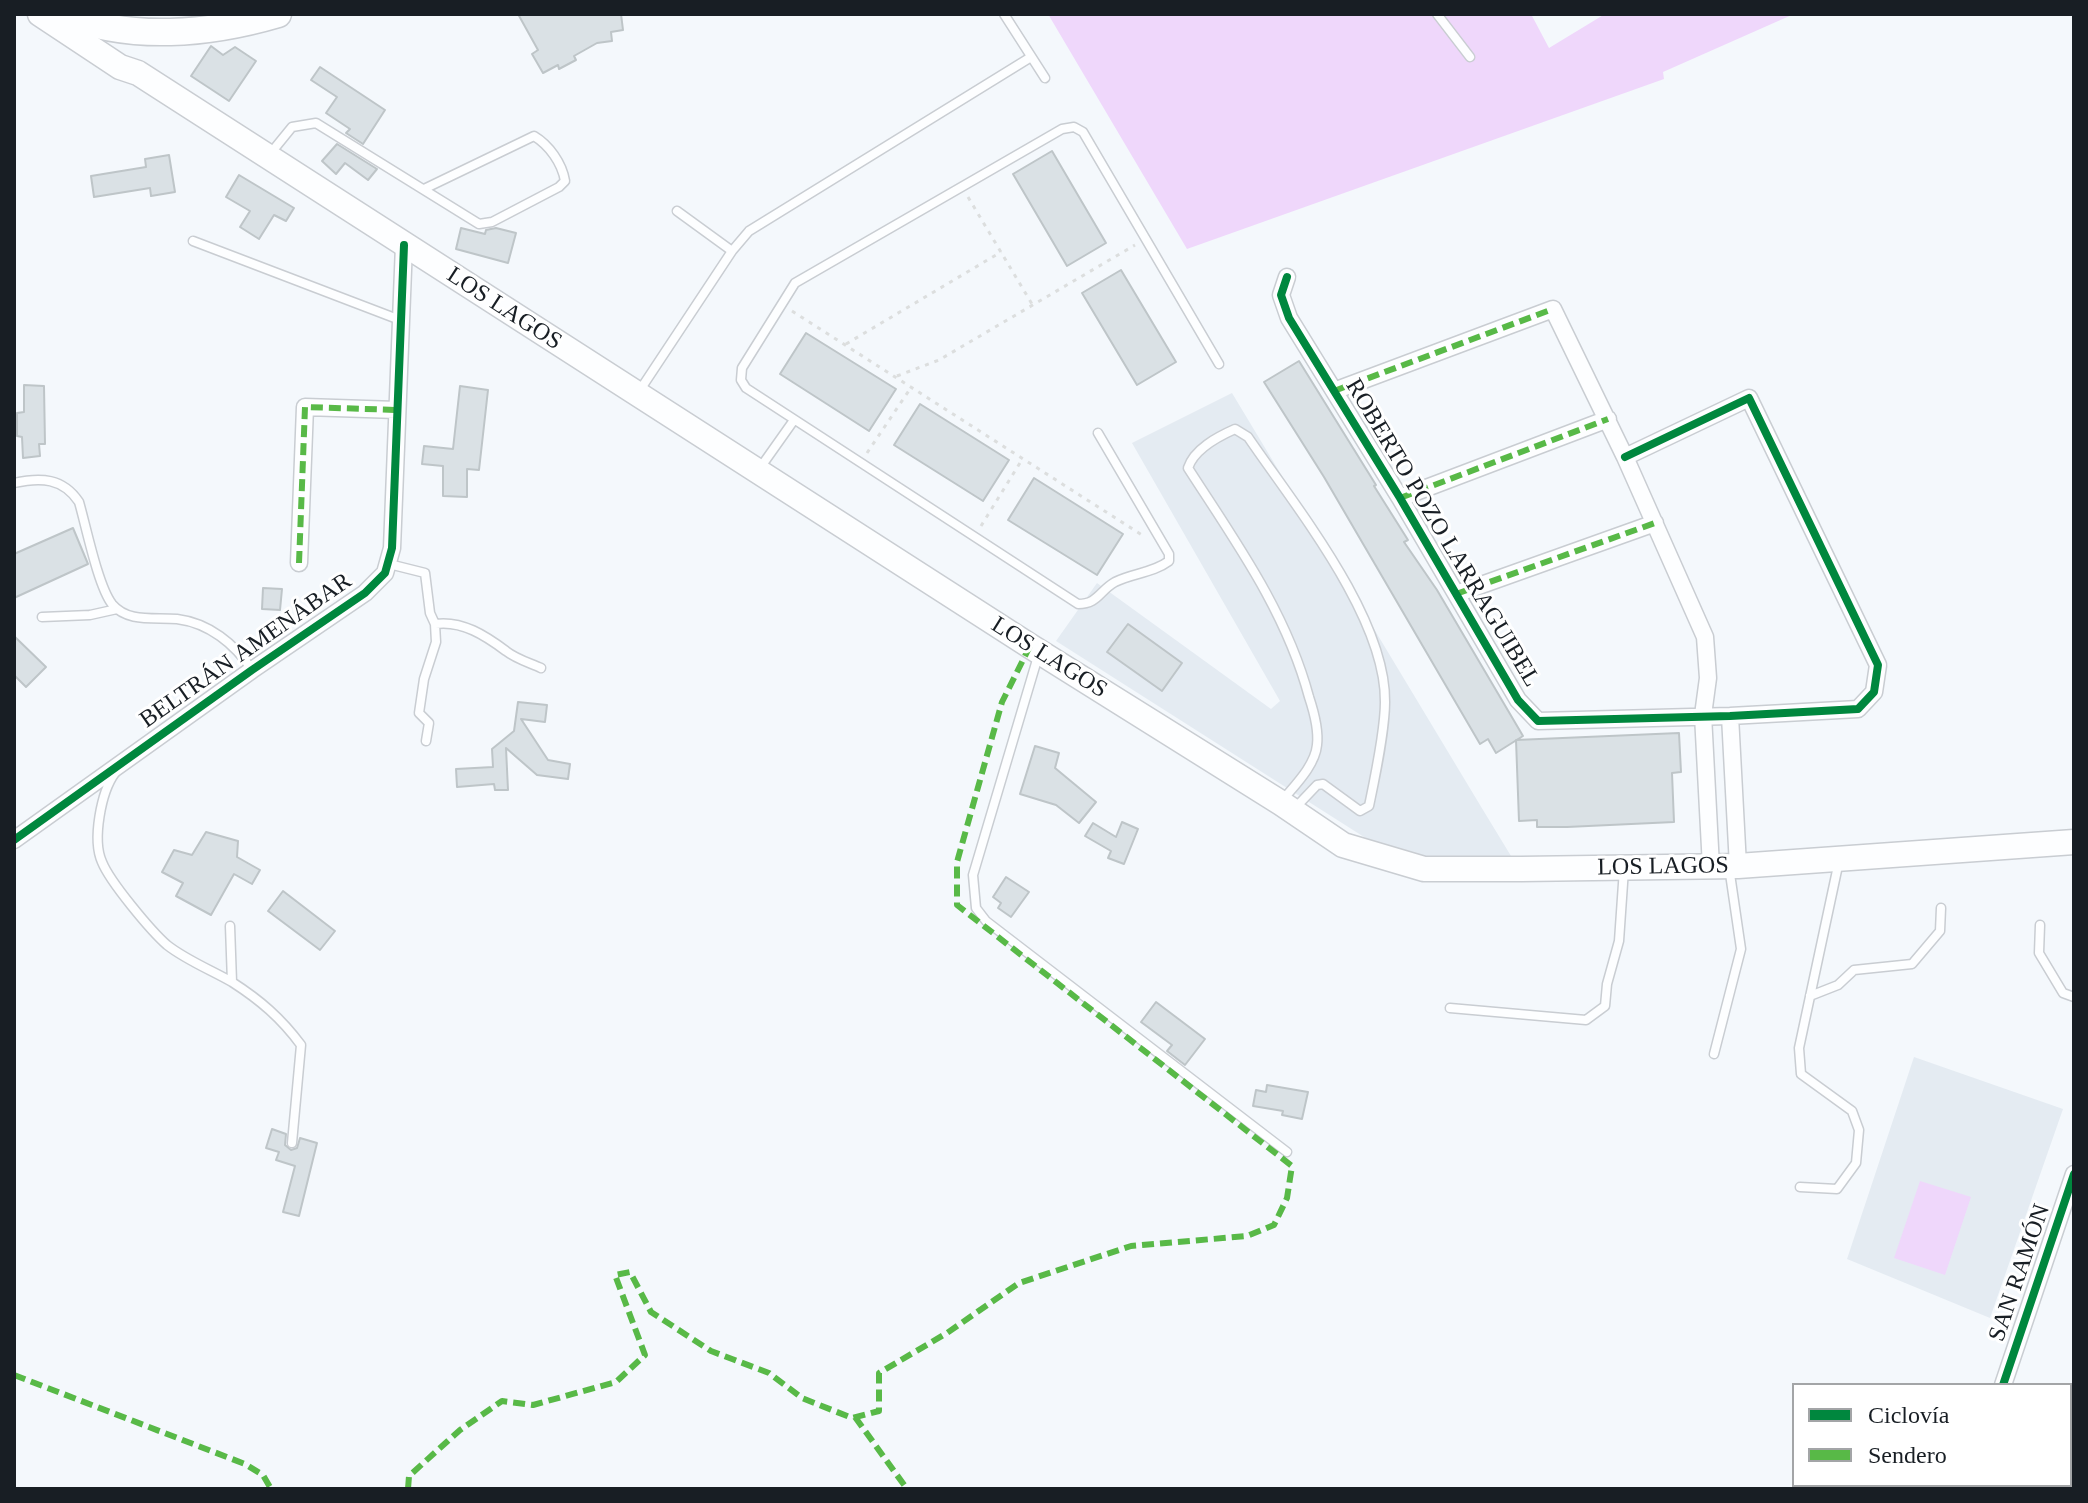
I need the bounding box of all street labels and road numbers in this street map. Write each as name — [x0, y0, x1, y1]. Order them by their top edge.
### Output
street label: LOS LAGOS — [441, 261, 567, 357]
street label: ROBERTO POZO LARRAGUIBEL — [1338, 374, 1546, 692]
street label: BELTRÁN AMENÁBAR — [135, 567, 357, 735]
street label: LOS LAGOS — [986, 611, 1112, 705]
street label: LOS LAGOS — [1597, 851, 1729, 883]
street label: SAN RAMÓN — [1983, 1201, 2057, 1345]

